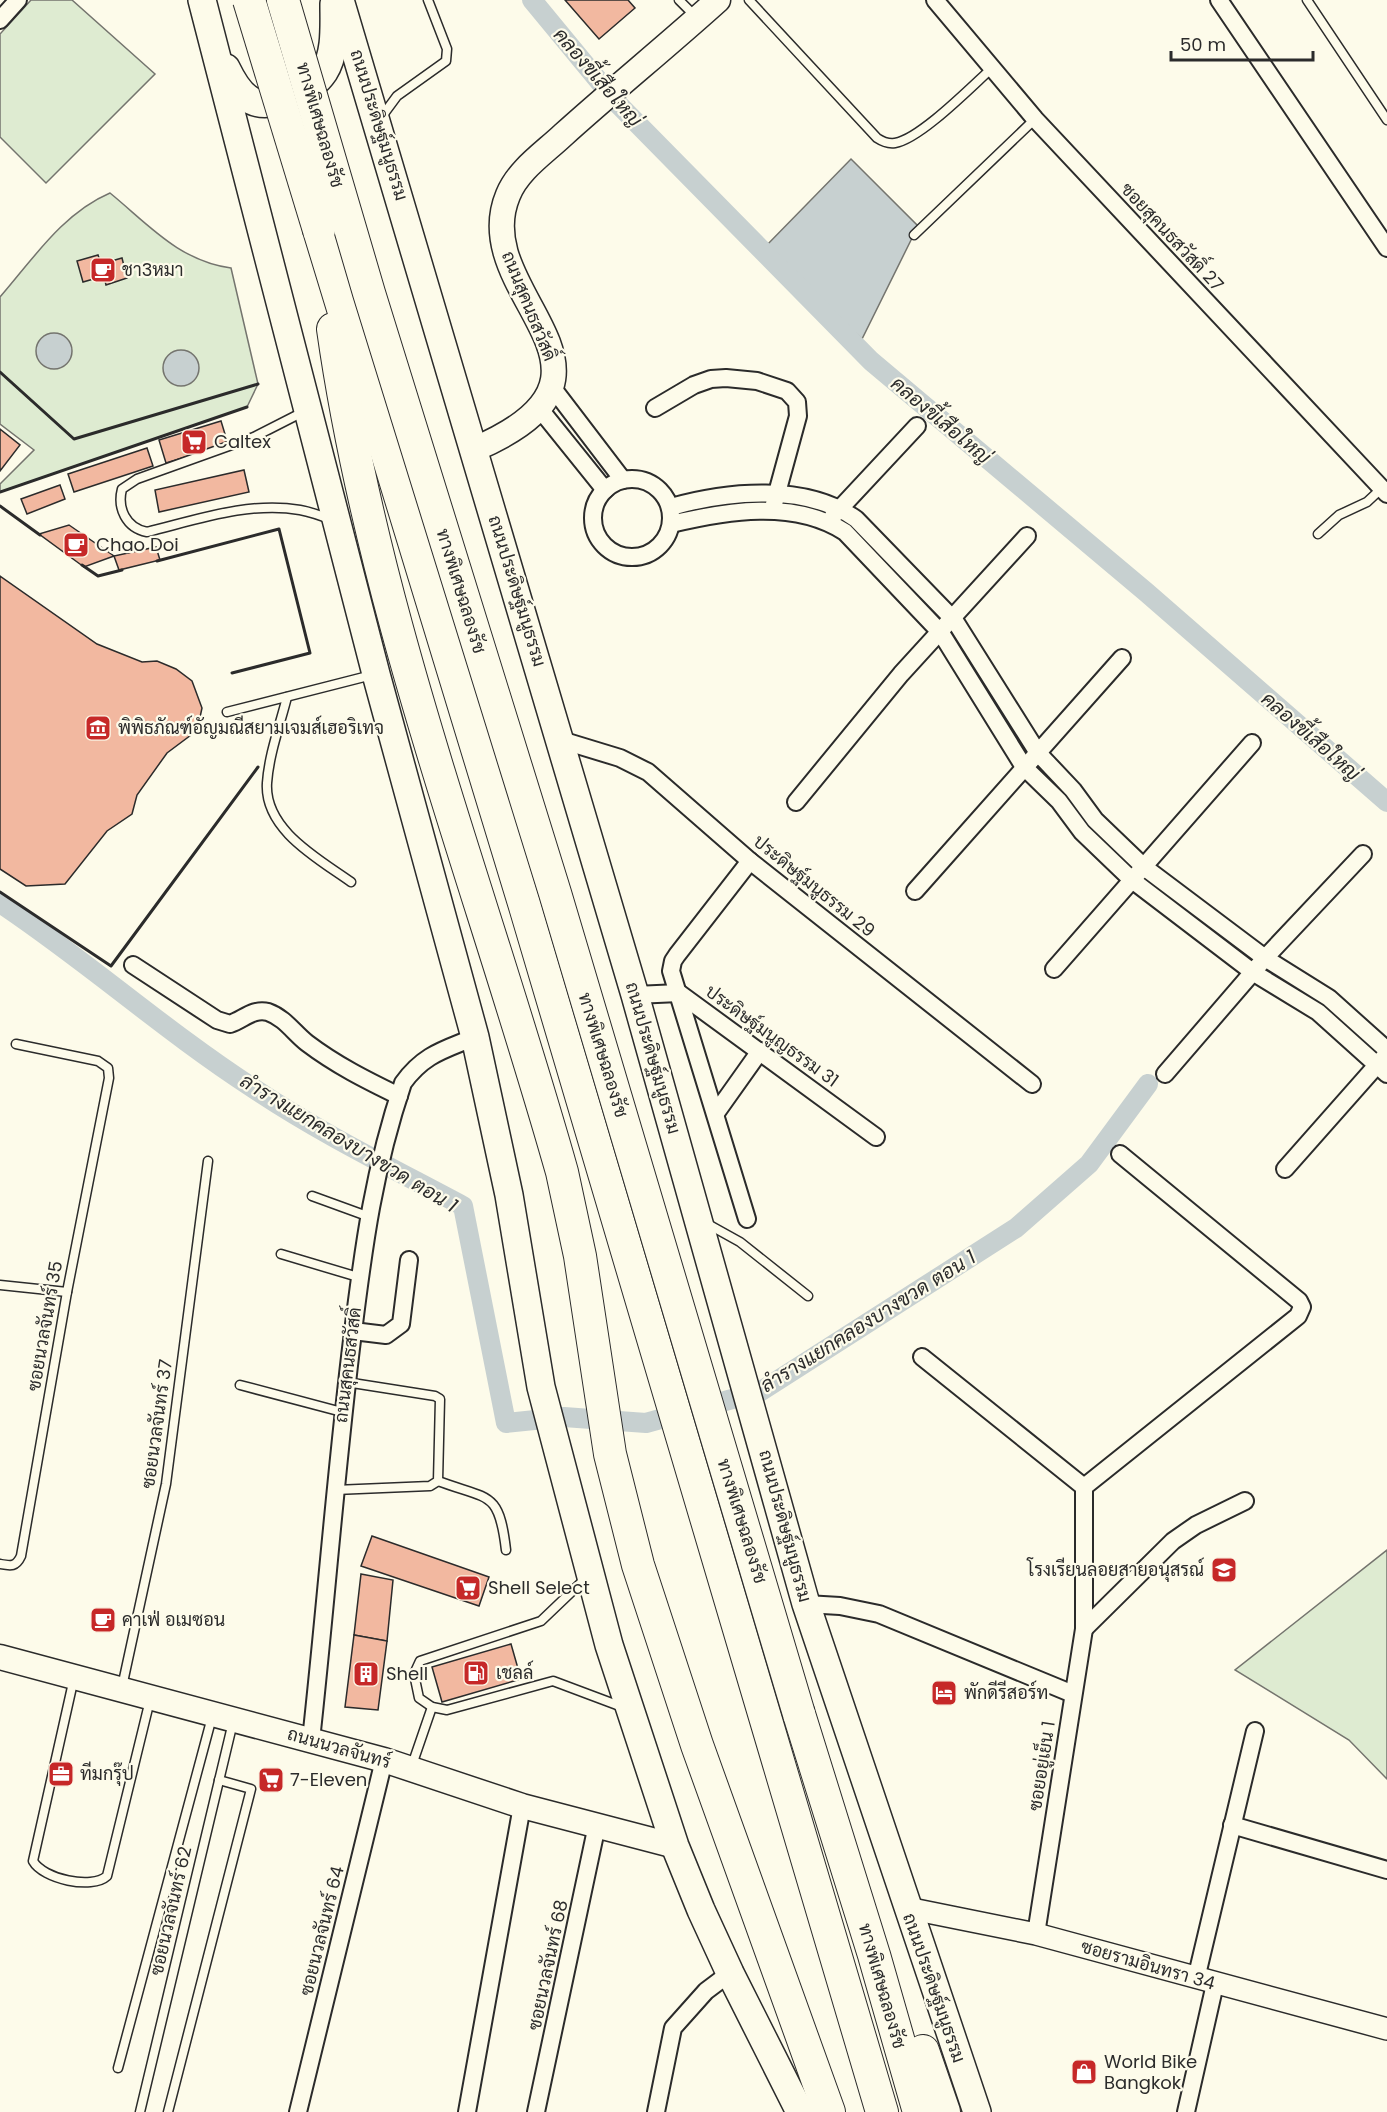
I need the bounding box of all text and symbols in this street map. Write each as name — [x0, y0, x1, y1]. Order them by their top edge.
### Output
water label: คลองขี้เสือใหญ่ — [547, 19, 653, 133]
scale bar — [1171, 24, 1314, 62]
text: 50 m — [1180, 32, 1226, 57]
street label: ถนนประดิษฐ์มนูธรรม — [344, 46, 414, 204]
street label: ทางพิเศษฉลองรัช — [291, 59, 350, 191]
street label: ซอยสุคนธสวัสดิ์ 27 — [1115, 175, 1232, 297]
street label: ถนนสุคนธสวัสดิ์ — [496, 246, 566, 365]
cafe icon: ชา3หมา — [88, 255, 118, 285]
place label: ชา3หมา — [122, 257, 183, 282]
water label: คลองขี้เสือใหญ่ — [885, 367, 1000, 471]
supermarket icon: Caltex — [179, 427, 209, 457]
place label: Caltex — [214, 429, 271, 454]
street label: ถนนประดิษฐ์มนูธรรม — [482, 512, 552, 670]
street label: ทางพิเศษฉลองรัช — [431, 525, 492, 656]
cafe icon: Chao Doi — [61, 530, 91, 560]
place label: Chao Doi — [96, 532, 179, 557]
water label: คลองขี้เสือใหญ่ — [1255, 682, 1370, 788]
museum icon: พิพิธภัณฑ์อัญมณีสยามเจมส์เฮอริเทจ — [83, 713, 113, 743]
place label: พิพิธภัณฑ์อัญมณีสยามเจมส์เฮอริเทจ — [118, 715, 384, 740]
street label: ประดิษฐ์มนูธรรม 29 — [748, 829, 880, 943]
street label: ถนนประดิษฐ์มนูธรรม — [619, 979, 687, 1137]
street label: ประดิษฐ์มนูญธรรม 31 — [700, 979, 844, 1093]
street label: ทางพิเศษฉลองรัช — [573, 989, 634, 1120]
water label: ลำรางแยกคลองบางขวด ตอน 1 — [235, 1067, 463, 1219]
water label: ลำรางแยกคลองบางขวด ตอน 1 — [755, 1243, 981, 1399]
street label: ซอยนวลจันทร์ 35 — [21, 1259, 68, 1393]
street label: ถนนสุคนธสวัสดิ์ — [325, 1305, 367, 1424]
street label: ซอยนวลจันทร์ 37 — [135, 1357, 178, 1490]
street label: ถนนประดิษฐ์มนูธรรม — [752, 1447, 818, 1605]
street label: ทางพิเศษฉลองรัช — [712, 1455, 773, 1586]
school or university icon: โรงเรียนลอยสายอนุสรณ์ — [1209, 1555, 1239, 1585]
place label: โรงเรียนลอยสายอนุสรณ์ — [1026, 1557, 1204, 1582]
supermarket icon: Shell Select — [453, 1573, 483, 1603]
place label: Shell Select — [488, 1575, 590, 1600]
cafe icon: คาเฟ่ อเมซอน — [88, 1605, 118, 1635]
place label: คาเฟ่ อเมซอน — [122, 1607, 225, 1632]
fuel station icon: เชลล์ — [461, 1658, 491, 1688]
building icon: Shell — [351, 1659, 381, 1689]
place label: เชลล์ — [496, 1660, 533, 1685]
place label: Shell — [386, 1661, 428, 1686]
hotel icon: พักดีรีสอร์ท — [929, 1678, 959, 1708]
place label: พักดีรีสอร์ท — [964, 1680, 1048, 1705]
street label: ซอยอยู่เย็น 1 — [1021, 1719, 1062, 1813]
street label: ถนนนวลจันทร์ — [284, 1721, 394, 1774]
office icon: ทีมกรุ๊ป — [46, 1759, 76, 1789]
place label: ทีมกรุ๊ป — [80, 1761, 134, 1786]
supermarket icon: 7-Eleven — [256, 1765, 286, 1795]
place label: 7-Eleven — [290, 1767, 367, 1792]
street label: ซอยนวลจันทร์ 62 — [144, 1844, 198, 1978]
street label: ซอยนวลจันทร์ 64 — [293, 1863, 350, 1998]
street label: ซอยนวลจันทร์ 68 — [521, 1897, 574, 2032]
street label: ถนนประดิษฐ์มนูธรรม — [896, 1910, 972, 2066]
street label: ทางพิเศษฉลองรัช — [853, 1920, 912, 2052]
street label: ซอยรามอินทรา 34 — [1078, 1933, 1218, 1996]
place label: World Bike Bangkok — [1104, 2049, 1197, 2095]
shop icon: World Bike Bangkok — [1069, 2057, 1099, 2087]

